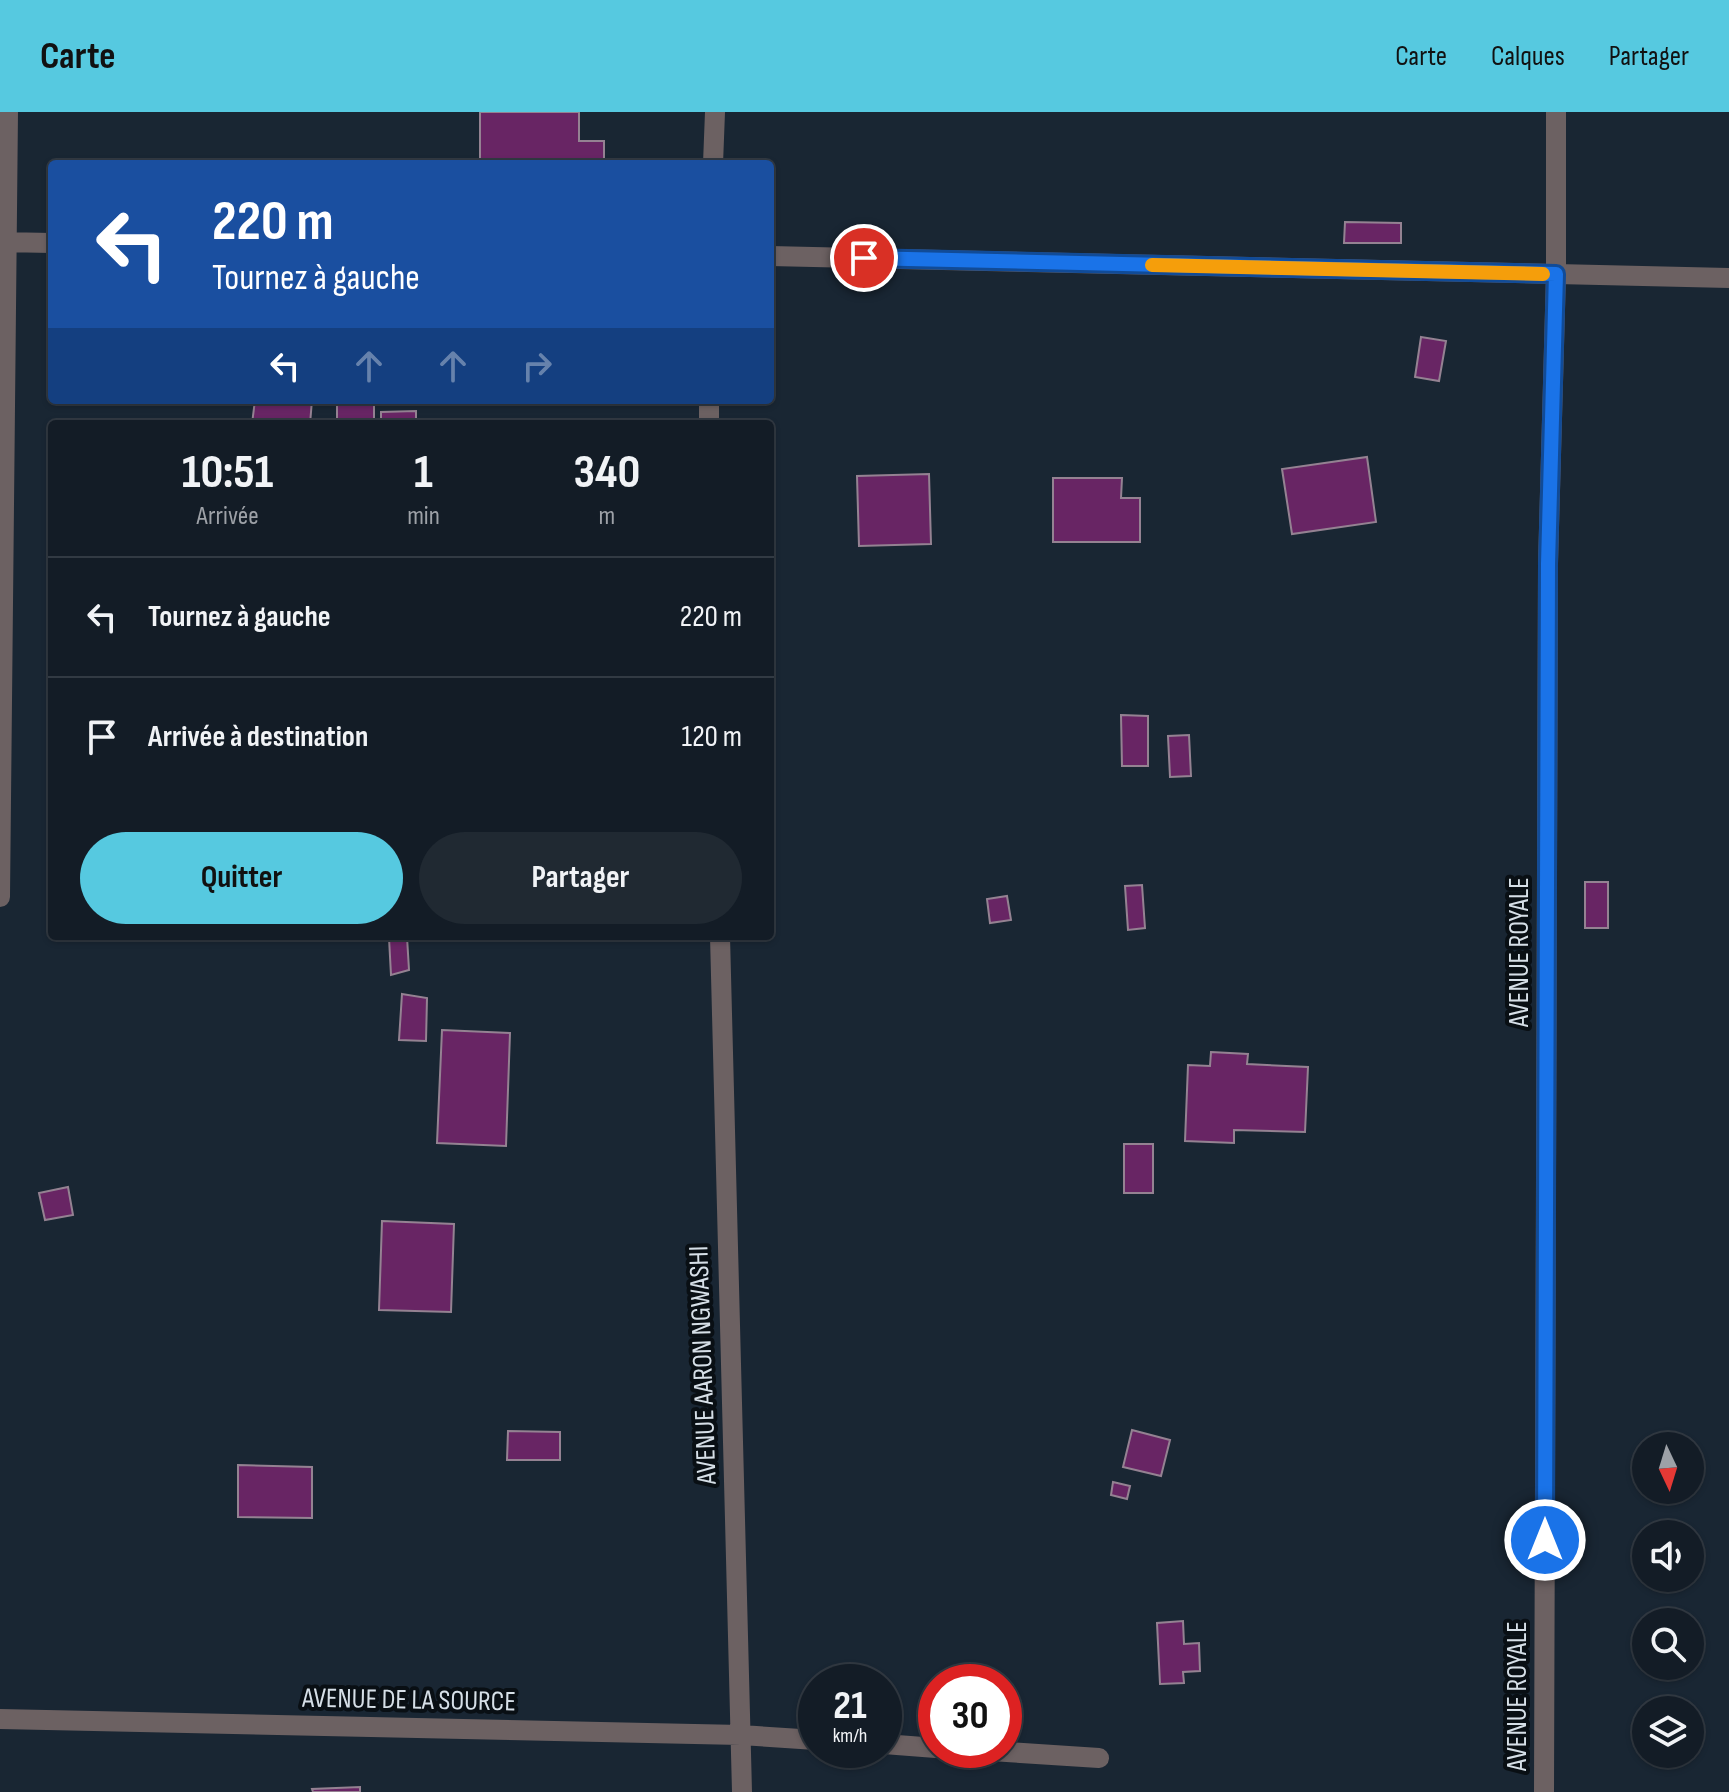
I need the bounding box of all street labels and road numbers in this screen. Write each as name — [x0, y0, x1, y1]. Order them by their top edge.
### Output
street label: AVENUE ROYALE — [1503, 877, 1536, 1028]
street label: AVENUE AARON NGWASHI — [682, 1245, 724, 1486]
street label: AVENUE ROYALE — [1501, 1621, 1534, 1772]
street label: AVENUE DE LA SOURCE — [301, 1682, 516, 1718]

